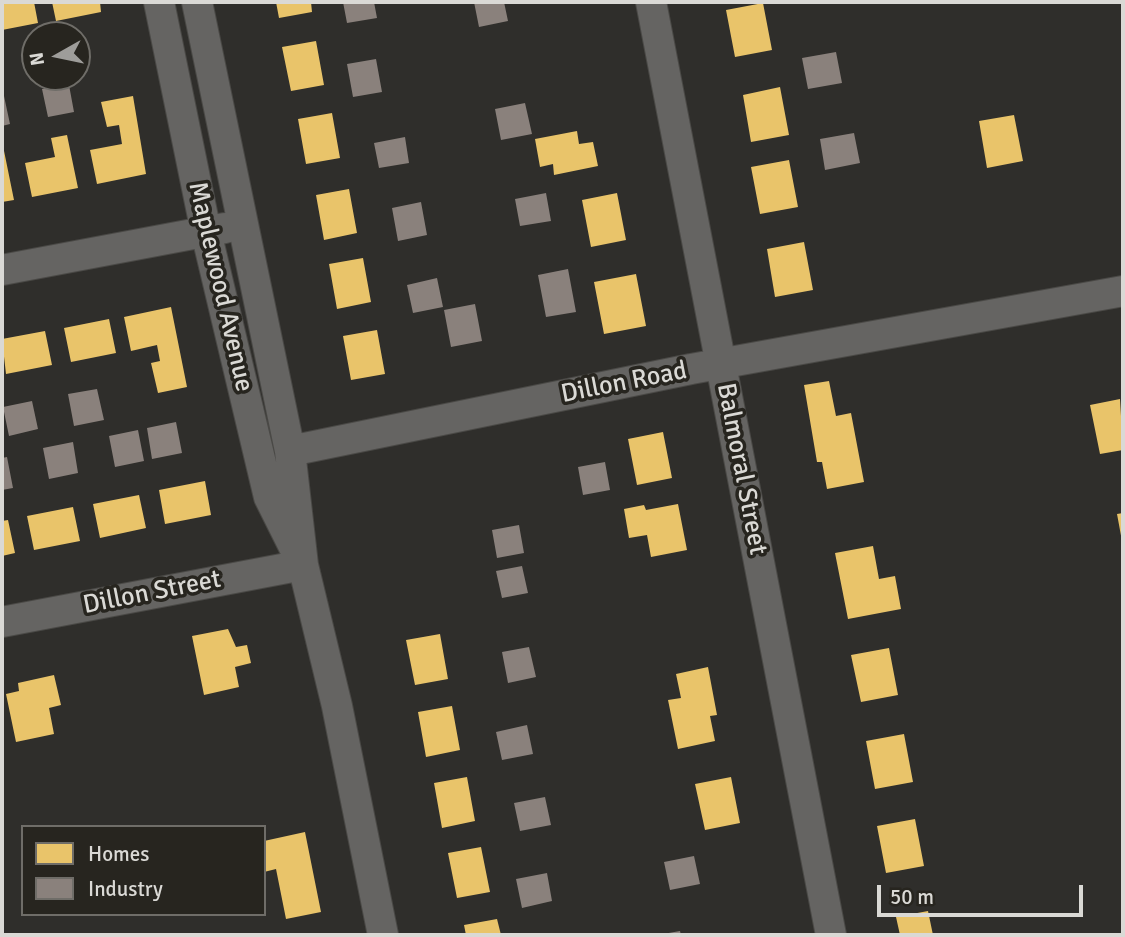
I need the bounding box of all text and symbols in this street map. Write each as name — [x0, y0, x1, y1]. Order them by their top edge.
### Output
north arrow — [21, 21, 91, 91]
text: N — [24, 51, 50, 67]
street label: Maplewood Avenue — [181, 179, 259, 395]
street label: Dillon Road — [558, 356, 690, 410]
street label: Balmoral Street — [709, 380, 773, 558]
street label: Dillon Street — [80, 564, 224, 622]
legend — [21, 825, 266, 916]
text: Homes — [88, 841, 150, 867]
scale bar — [880, 870, 1086, 914]
text: Industry — [88, 876, 163, 902]
text: 50 m — [890, 884, 934, 910]

